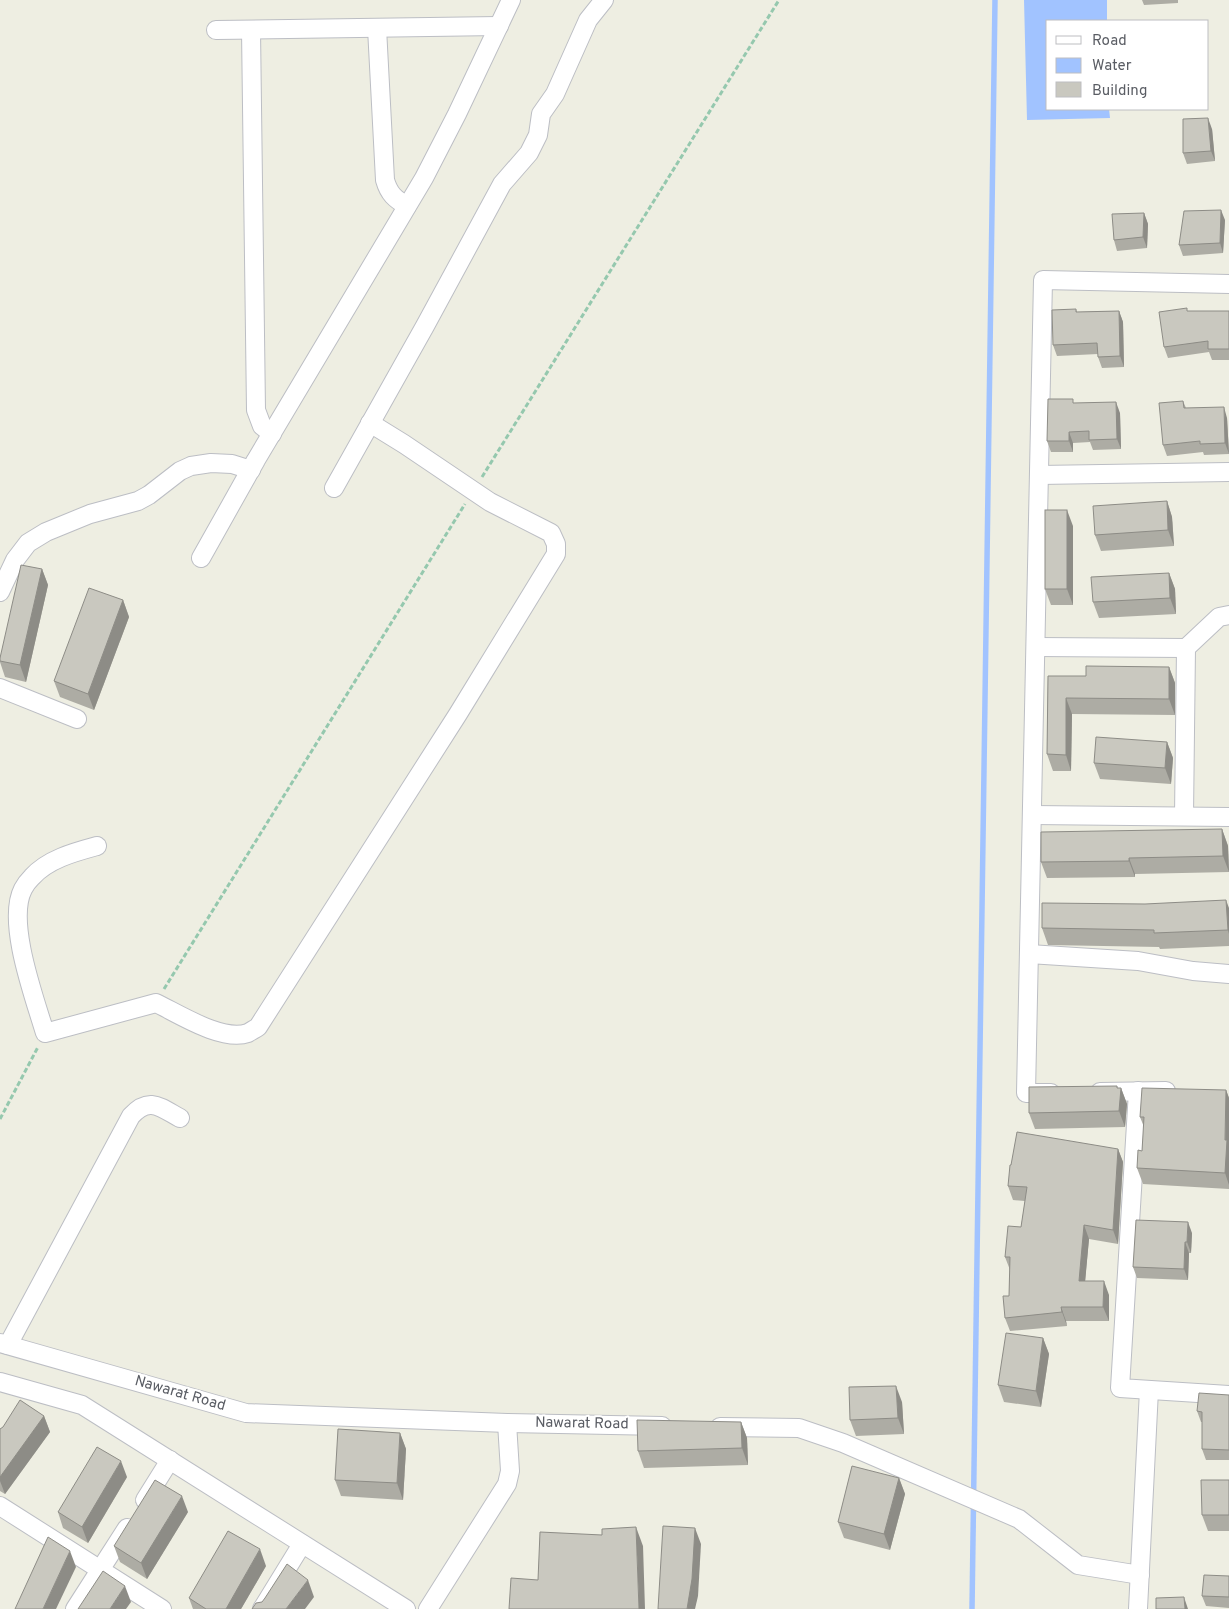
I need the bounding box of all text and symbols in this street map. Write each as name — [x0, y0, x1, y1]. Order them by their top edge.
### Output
legend — [1046, 20, 1209, 110]
text: Road — [1092, 32, 1127, 51]
text: Water — [1092, 57, 1132, 76]
text: Building — [1092, 82, 1147, 101]
street label: Nawarat Road — [132, 1372, 228, 1416]
street label: Nawarat Road — [535, 1414, 629, 1434]

